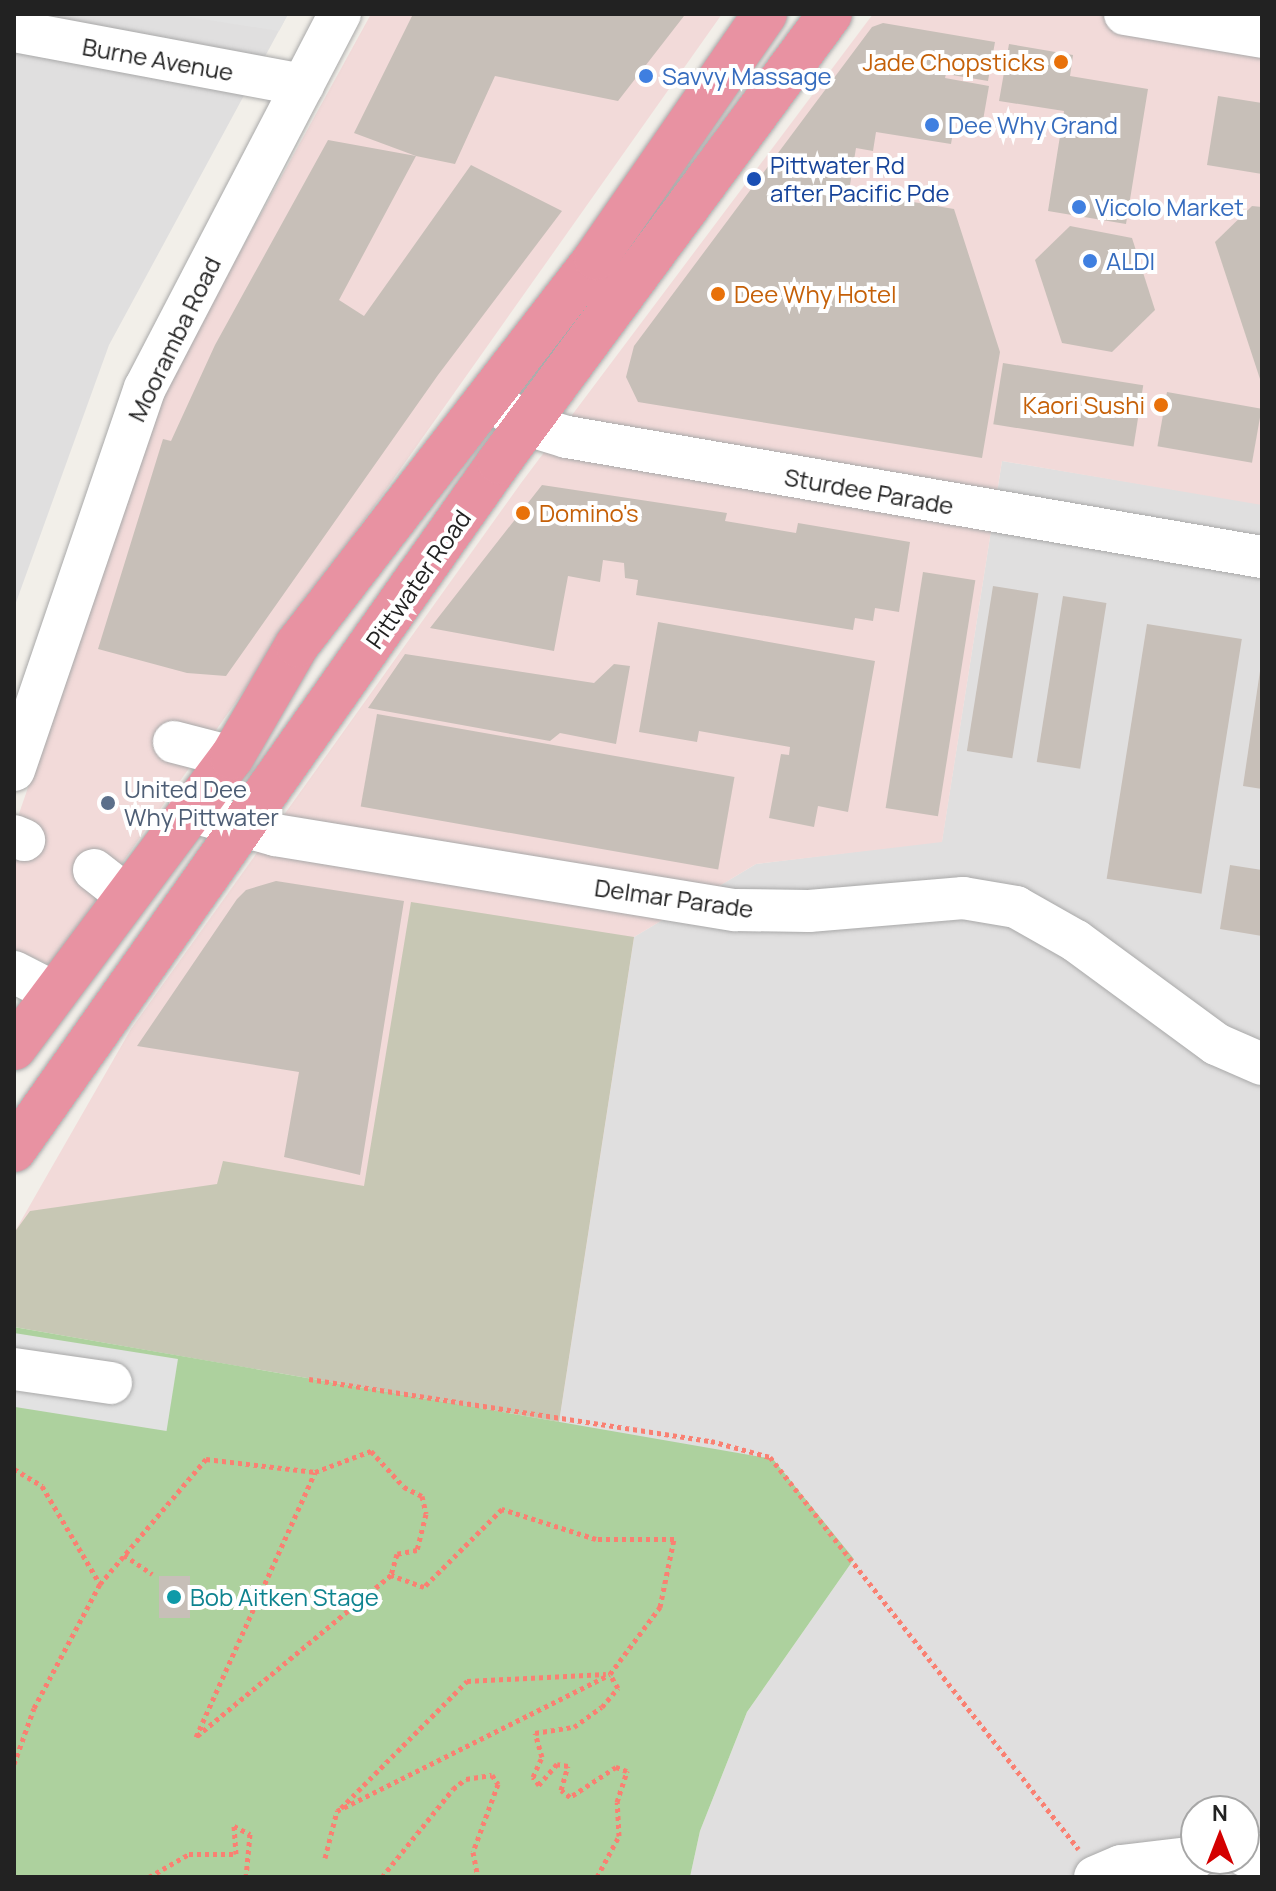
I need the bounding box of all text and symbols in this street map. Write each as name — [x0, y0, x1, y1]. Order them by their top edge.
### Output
street label: Burne Avenue — [80, 32, 236, 86]
place label: Jade Chopsticks — [862, 48, 1045, 76]
marker: Jade Chopsticks — [1052, 53, 1070, 71]
place label: Savvy Massage — [662, 62, 832, 90]
marker: Savvy Massage — [637, 67, 655, 85]
place label: Dee Why Grand — [948, 111, 1118, 139]
marker: Dee Why Grand — [923, 116, 941, 134]
place label: Pittwater Rd after Pacific Pde — [770, 151, 949, 207]
marker: Pittwater Rd after Pacific Pde — [745, 170, 763, 188]
place label: Vicolo Market — [1095, 193, 1244, 221]
marker: Vicolo Market — [1070, 198, 1088, 216]
place label: ALDI — [1106, 247, 1155, 275]
street label: Mooramba Road — [122, 252, 226, 426]
marker: ALDI — [1081, 252, 1099, 270]
place label: Dee Why Hotel — [734, 280, 897, 308]
marker: Dee Why Hotel — [709, 285, 727, 303]
place label: Kaori Sushi — [1023, 391, 1145, 419]
marker: Kaori Sushi — [1152, 396, 1170, 414]
street label: Sturdee Parade — [782, 462, 956, 520]
place label: Domino's — [539, 499, 639, 527]
street label: Pittwater Road — [360, 504, 476, 654]
marker: Domino's — [514, 504, 532, 522]
place label: United Dee Why Pittwater — [124, 775, 279, 831]
marker: United Dee Why Pittwater — [99, 794, 117, 812]
street label: Delmar Parade — [593, 873, 755, 923]
place label: Bob Aitken Stage — [190, 1583, 379, 1611]
marker: Bob Aitken Stage — [165, 1588, 183, 1606]
north arrow — [1180, 1795, 1260, 1875]
text: N — [1212, 1798, 1228, 1828]

